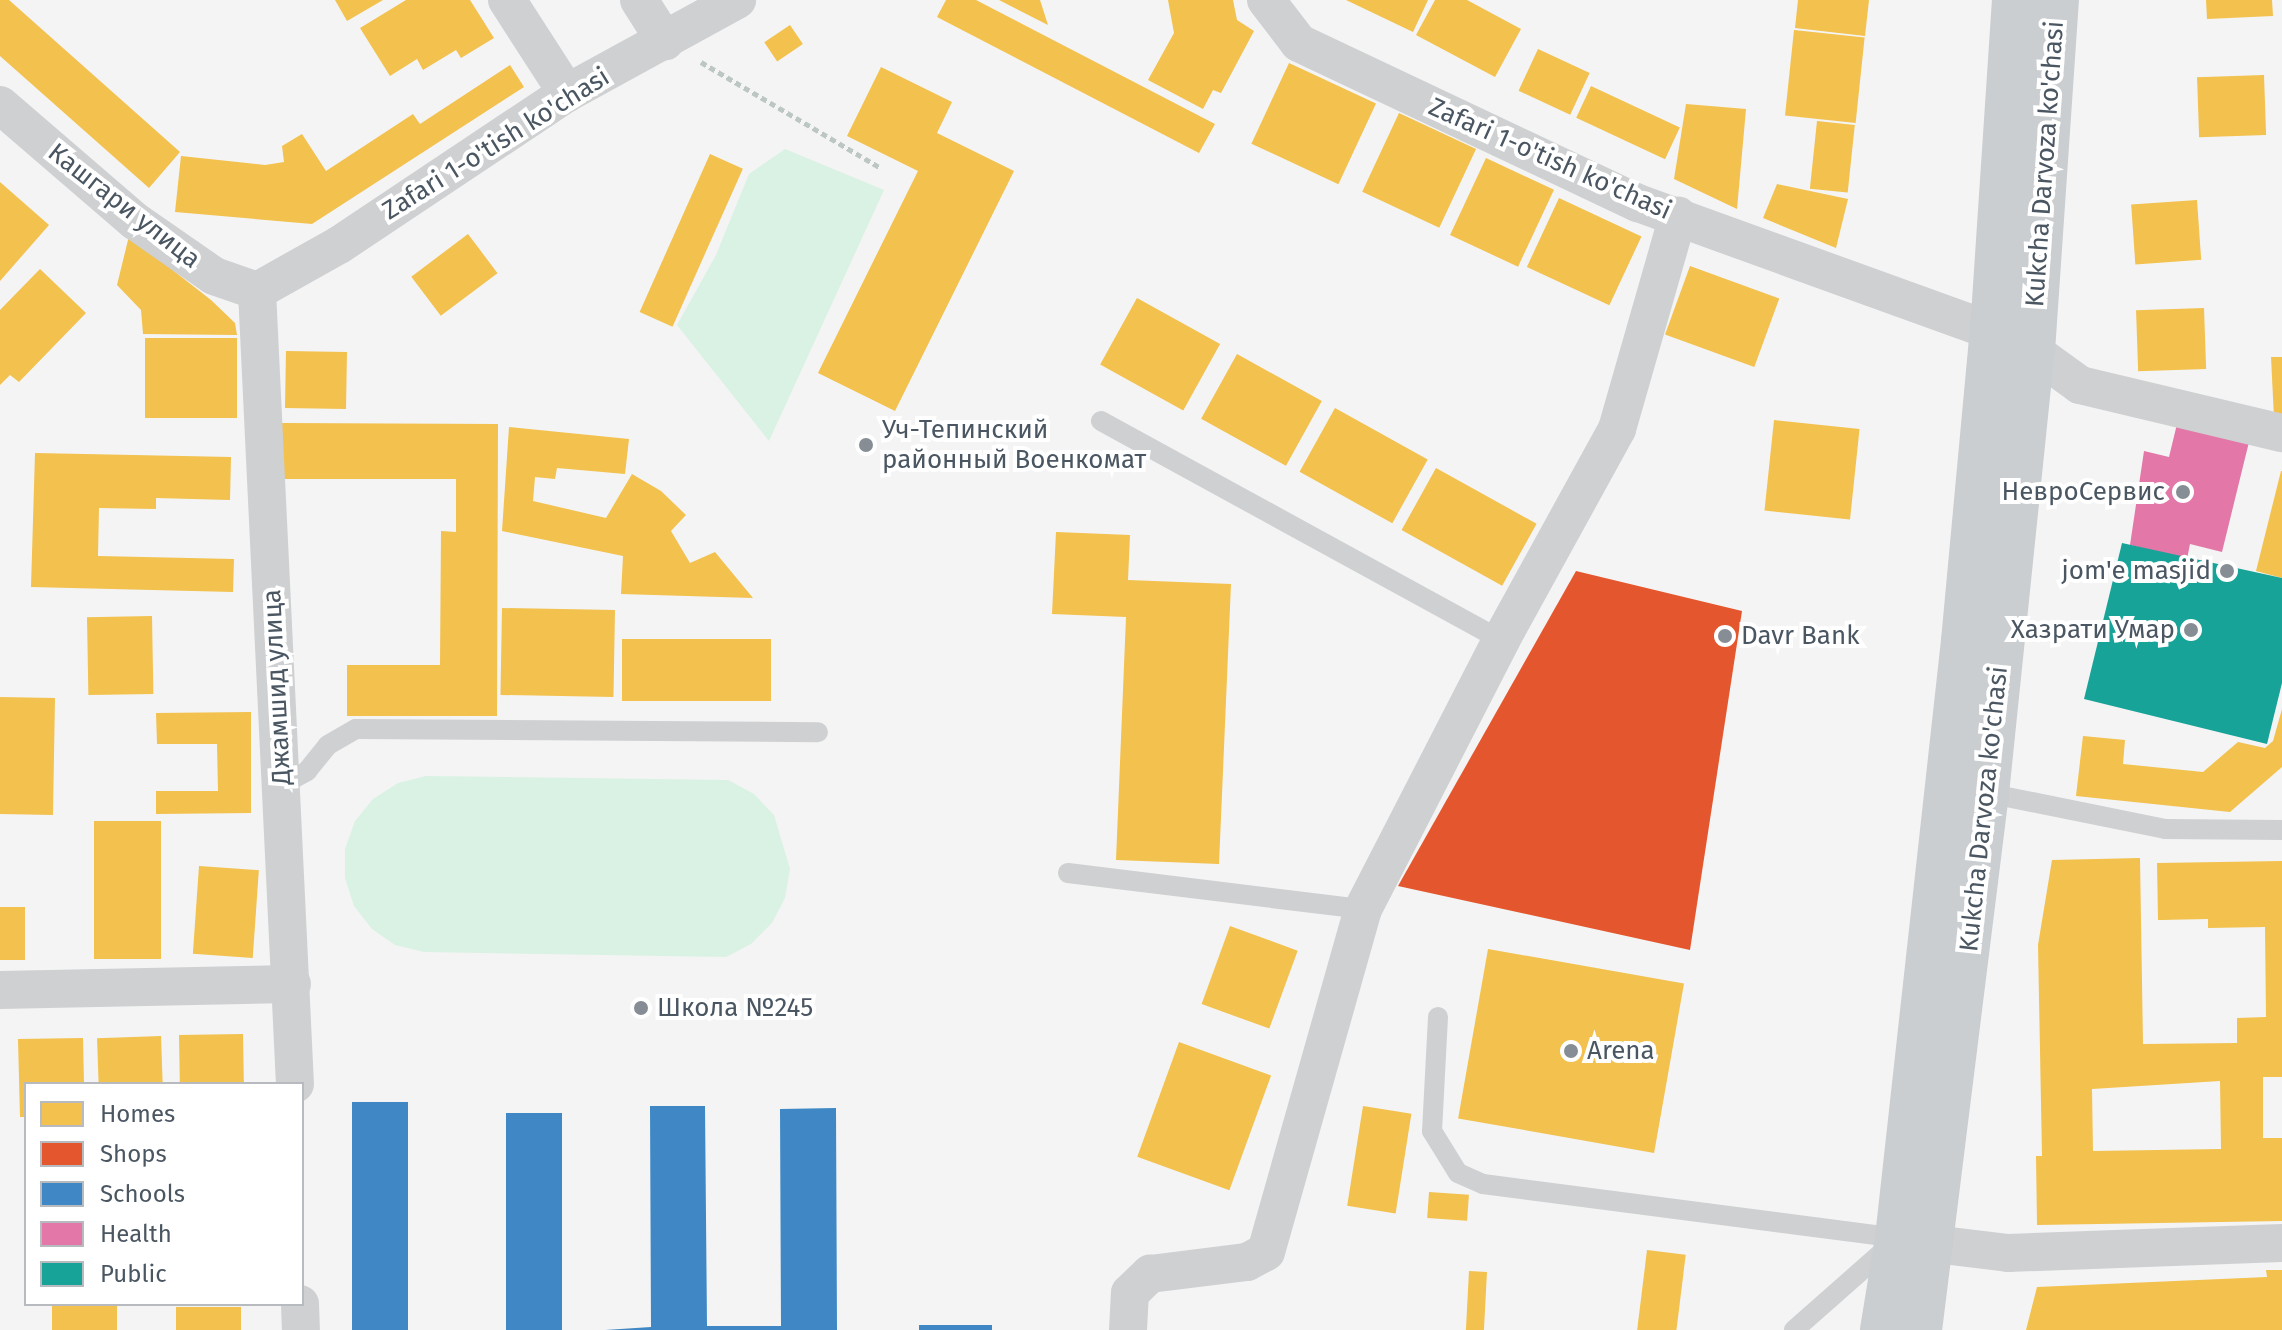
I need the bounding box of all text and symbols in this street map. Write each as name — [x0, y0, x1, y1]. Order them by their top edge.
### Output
street label: Kukcha Darvoza ko'chasi — [2019, 20, 2071, 308]
street label: Zafari 1-o'tish ko'chasi — [377, 61, 615, 227]
street label: Zafari 1-o'tish ko'chasi — [1424, 91, 1676, 227]
street label: Кашгари улица — [42, 137, 206, 275]
place label: Уч-Тепинский районный Военкомат — [882, 414, 1146, 476]
marker: Уч-Тепинский районный Военкомат — [857, 436, 875, 454]
place label: НевроСервис — [2002, 476, 2165, 508]
marker: НевроСервис — [2172, 481, 2194, 503]
place label: jom'e masjid — [2062, 555, 2211, 587]
marker: jom'e masjid — [2218, 562, 2236, 580]
street label: Джамшид улица — [256, 588, 298, 786]
place label: Хазрати Умар — [2011, 614, 2175, 646]
place label: Davr Bank — [1741, 620, 1859, 652]
marker: Хазрати Умар — [2182, 621, 2200, 639]
marker: Davr Bank — [1716, 627, 1734, 645]
street label: Kukcha Darvoza ko'chasi — [1953, 665, 2015, 953]
place label: Школа №245 — [657, 992, 813, 1024]
marker: Школа №245 — [632, 999, 650, 1017]
place label: Arena — [1587, 1035, 1655, 1067]
marker: Arena — [1562, 1042, 1580, 1060]
legend — [24, 1082, 304, 1306]
text: Homes — [100, 1100, 175, 1128]
text: Shops — [100, 1140, 167, 1168]
text: Schools — [100, 1180, 185, 1208]
text: Health — [100, 1220, 172, 1248]
text: Public — [100, 1260, 167, 1288]

